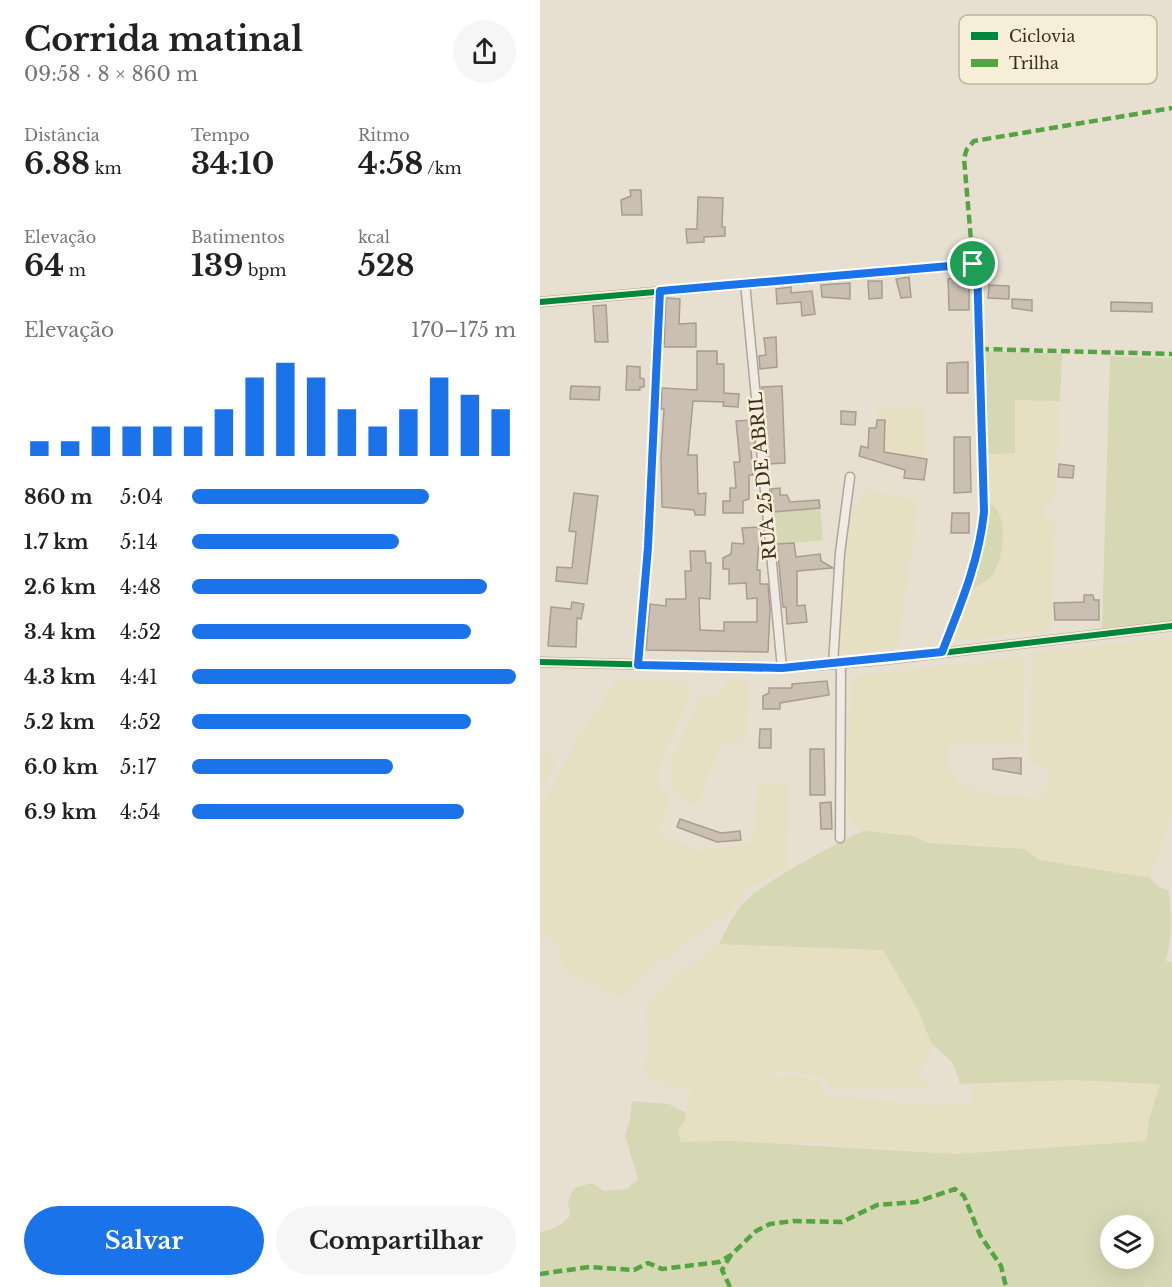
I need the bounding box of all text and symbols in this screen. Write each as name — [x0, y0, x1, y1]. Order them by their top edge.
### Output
legend — [959, 15, 1157, 84]
text: Corrida matinal — [24, 19, 303, 60]
button: share — [453, 20, 516, 83]
text: Ciclovia — [1009, 26, 1075, 46]
text: Trilha — [1009, 53, 1059, 73]
text: 09:58 · 8 × 860 m — [24, 62, 198, 86]
text: Distância — [24, 125, 100, 145]
text: Tempo — [191, 125, 250, 145]
text: Ritmo — [358, 125, 410, 145]
text: 6.88 — [24, 145, 90, 182]
text: 34:10 — [191, 145, 274, 182]
text: 4:58 — [358, 145, 423, 182]
text: km — [90, 158, 122, 178]
text: /km — [423, 158, 462, 178]
text: Elevação — [24, 227, 96, 247]
text: Batimentos — [191, 227, 285, 247]
text: kcal — [358, 227, 390, 247]
pin — [947, 238, 998, 289]
text: 64 — [24, 247, 64, 284]
text: 139 — [191, 247, 243, 284]
text: 528 — [358, 247, 414, 284]
icon: arrive — [956, 247, 989, 280]
text: m — [64, 260, 86, 280]
text: bpm — [243, 260, 287, 280]
text: Elevação — [24, 318, 114, 342]
text: 170–175 m — [411, 318, 516, 342]
street label: RUA 25 DE ABRIL — [745, 391, 781, 561]
text: 860 m — [24, 485, 93, 509]
text: 5:04 — [120, 485, 163, 509]
text: 1.7 km — [24, 530, 89, 554]
text: 5:14 — [120, 530, 158, 554]
text: 2.6 km — [24, 575, 96, 599]
text: 4:48 — [120, 575, 161, 599]
text: 3.4 km — [24, 620, 96, 644]
text: 4:52 — [120, 620, 161, 644]
text: 4.3 km — [24, 665, 96, 689]
text: 4:41 — [120, 665, 158, 689]
text: 5.2 km — [24, 710, 95, 734]
text: 4:52 — [120, 710, 161, 734]
text: 6.0 km — [24, 755, 98, 779]
text: 5:17 — [120, 755, 156, 779]
text: 6.9 km — [24, 800, 97, 824]
text: 4:54 — [120, 800, 160, 824]
button: Salvar — [24, 1206, 264, 1275]
button: Compartilhar — [276, 1206, 516, 1275]
map controls — [1100, 1215, 1154, 1269]
button: layers — [1100, 1215, 1154, 1269]

